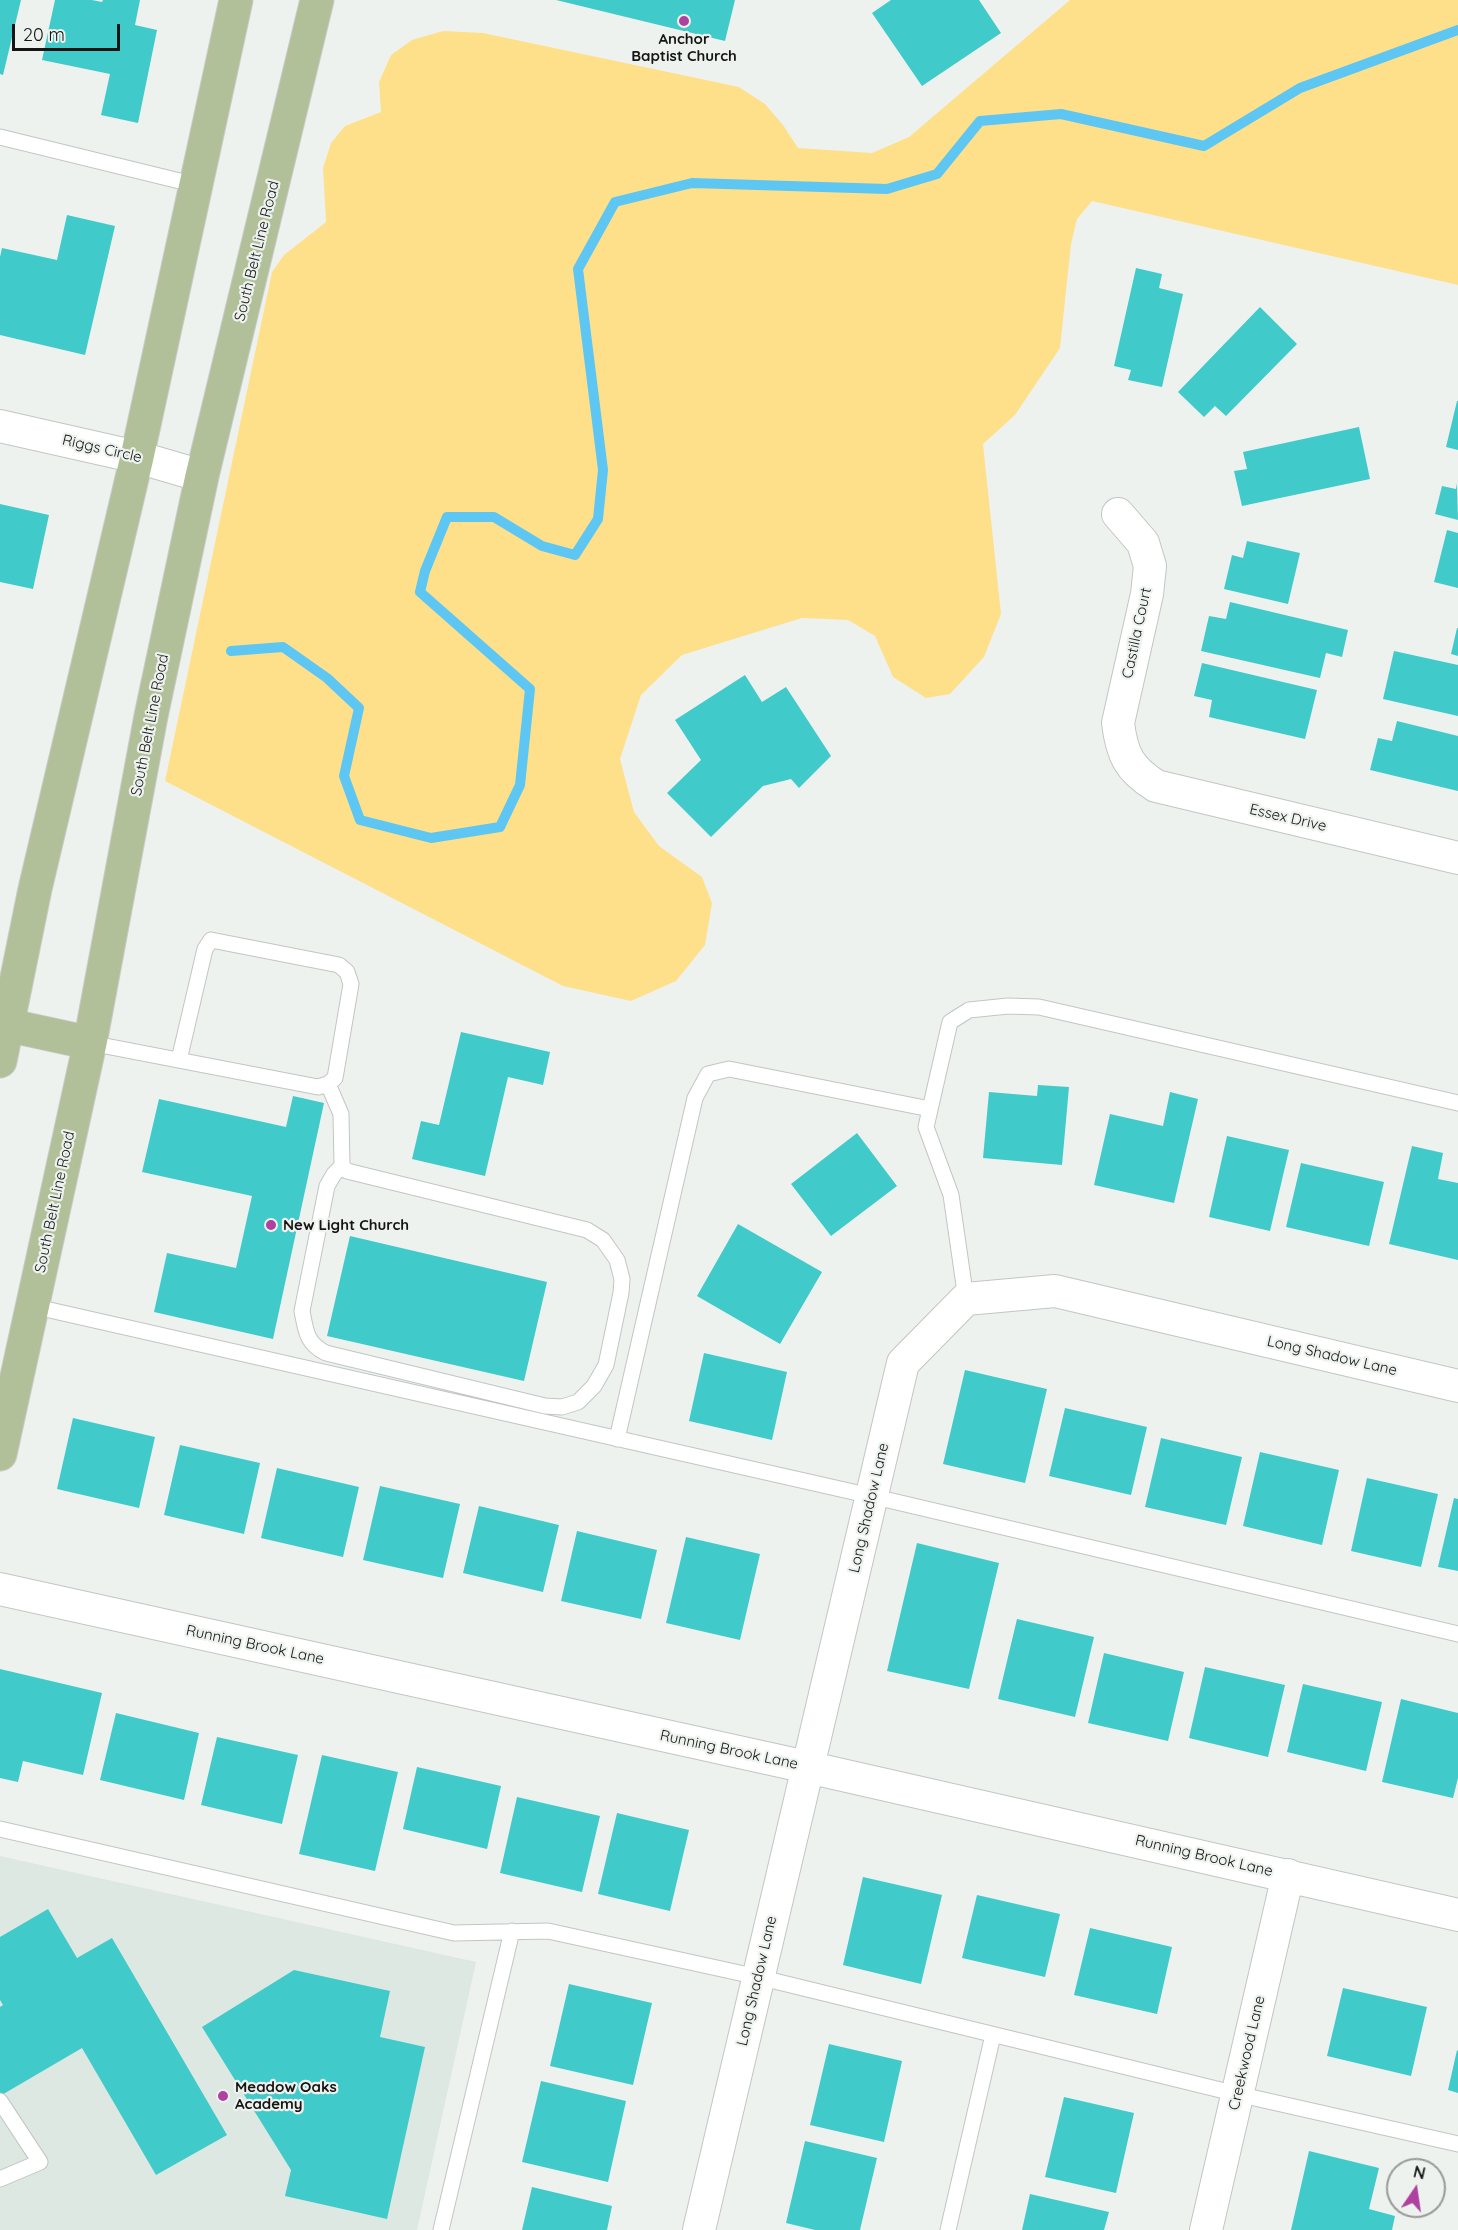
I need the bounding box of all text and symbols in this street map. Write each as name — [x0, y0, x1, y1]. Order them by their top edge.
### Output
scale bar — [15, 12, 123, 50]
marker: Anchor Baptist Church — [677, 14, 691, 28]
text: 20 m — [23, 23, 65, 46]
place label: Anchor Baptist Church — [631, 30, 737, 65]
street label: South Belt Line Road — [231, 179, 283, 323]
street label: Riggs Circle — [61, 431, 143, 467]
street label: Castilla Court — [1119, 586, 1155, 680]
street label: South Belt Line Road — [127, 653, 173, 797]
street label: Essex Drive — [1248, 800, 1328, 836]
street label: South Belt Line Road — [31, 1130, 79, 1274]
place label: New Light Church — [283, 1216, 409, 1234]
marker: New Light Church — [264, 1218, 278, 1232]
street label: Long Shadow Lane — [1265, 1332, 1399, 1380]
street label: Long Shadow Lane — [845, 1441, 893, 1575]
street label: Running Brook Lane — [184, 1622, 326, 1668]
street label: Running Brook Lane — [658, 1727, 800, 1773]
street label: Running Brook Lane — [1133, 1831, 1275, 1881]
street label: Long Shadow Lane — [733, 1914, 781, 2048]
street label: Creekwood Lane — [1225, 1994, 1269, 2112]
place label: Meadow Oaks Academy — [235, 2078, 337, 2113]
marker: Meadow Oaks Academy — [216, 2089, 230, 2103]
north arrow — [1386, 2158, 1446, 2218]
text: N — [1412, 2161, 1428, 2183]

